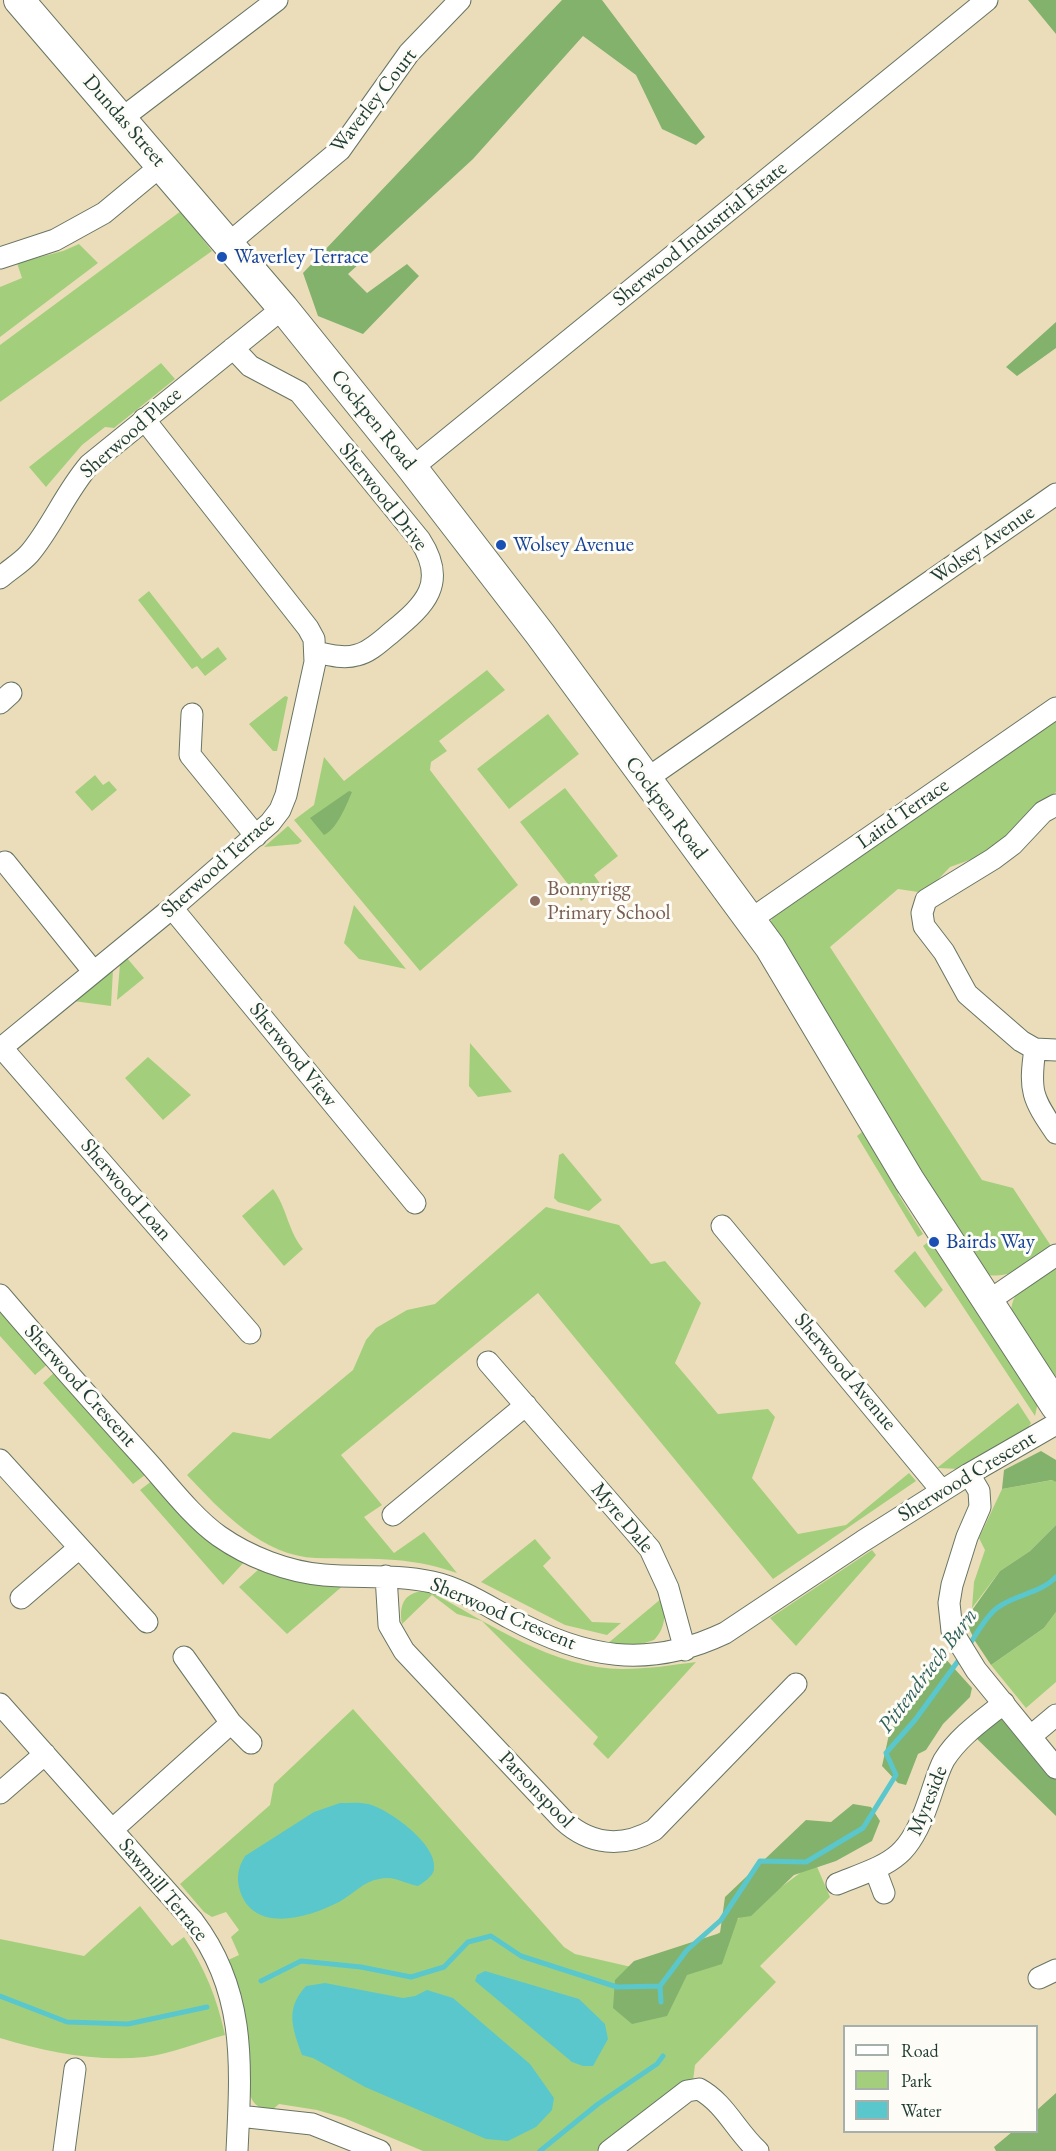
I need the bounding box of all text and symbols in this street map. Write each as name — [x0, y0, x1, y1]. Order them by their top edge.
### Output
street label: Waverley Court — [325, 44, 423, 158]
street label: Dundas Street — [77, 70, 171, 172]
street label: Sherwood Industrial Estate — [608, 156, 792, 312]
place label: Waverley Terrace — [234, 244, 368, 270]
marker: Waverley Terrace — [215, 250, 229, 264]
street label: Cockpen Road — [325, 365, 421, 475]
street label: Sherwood Place — [75, 382, 187, 484]
street label: Sherwood Drive — [333, 438, 433, 556]
street label: Wolsey Avenue — [926, 500, 1040, 590]
place label: Wolsey Avenue — [513, 532, 634, 558]
marker: Wolsey Avenue — [494, 538, 508, 552]
street label: Cockpen Road — [619, 752, 713, 864]
street label: Laird Terrace — [852, 773, 954, 855]
street label: Sherwood Terrace — [156, 808, 280, 924]
place label: Bonnyrigg Primary School — [547, 876, 671, 926]
marker: Bonnyrigg Primary School — [528, 894, 542, 908]
street label: Sherwood View — [243, 998, 343, 1112]
street label: Sherwood Loan — [75, 1134, 177, 1246]
place label: Bairds Way — [946, 1229, 1035, 1255]
marker: Bairds Way — [927, 1235, 941, 1249]
street label: Sherwood Avenue — [789, 1308, 901, 1436]
street label: Sherwood Crescent — [18, 1320, 142, 1452]
street label: Sherwood Crescent — [894, 1426, 1040, 1528]
street label: Myre Dale — [585, 1478, 659, 1558]
street label: Sherwood Crescent — [426, 1572, 580, 1656]
water label: Pittendriech Burn — [873, 1604, 983, 1738]
street label: Parsonspool — [493, 1746, 579, 1834]
street label: Myreside — [903, 1762, 953, 1840]
street label: Sawmill Terrace — [113, 1833, 213, 1947]
legend — [843, 2025, 1038, 2133]
text: Road — [901, 2039, 939, 2062]
text: Park — [901, 2069, 932, 2092]
text: Water — [901, 2099, 942, 2122]

